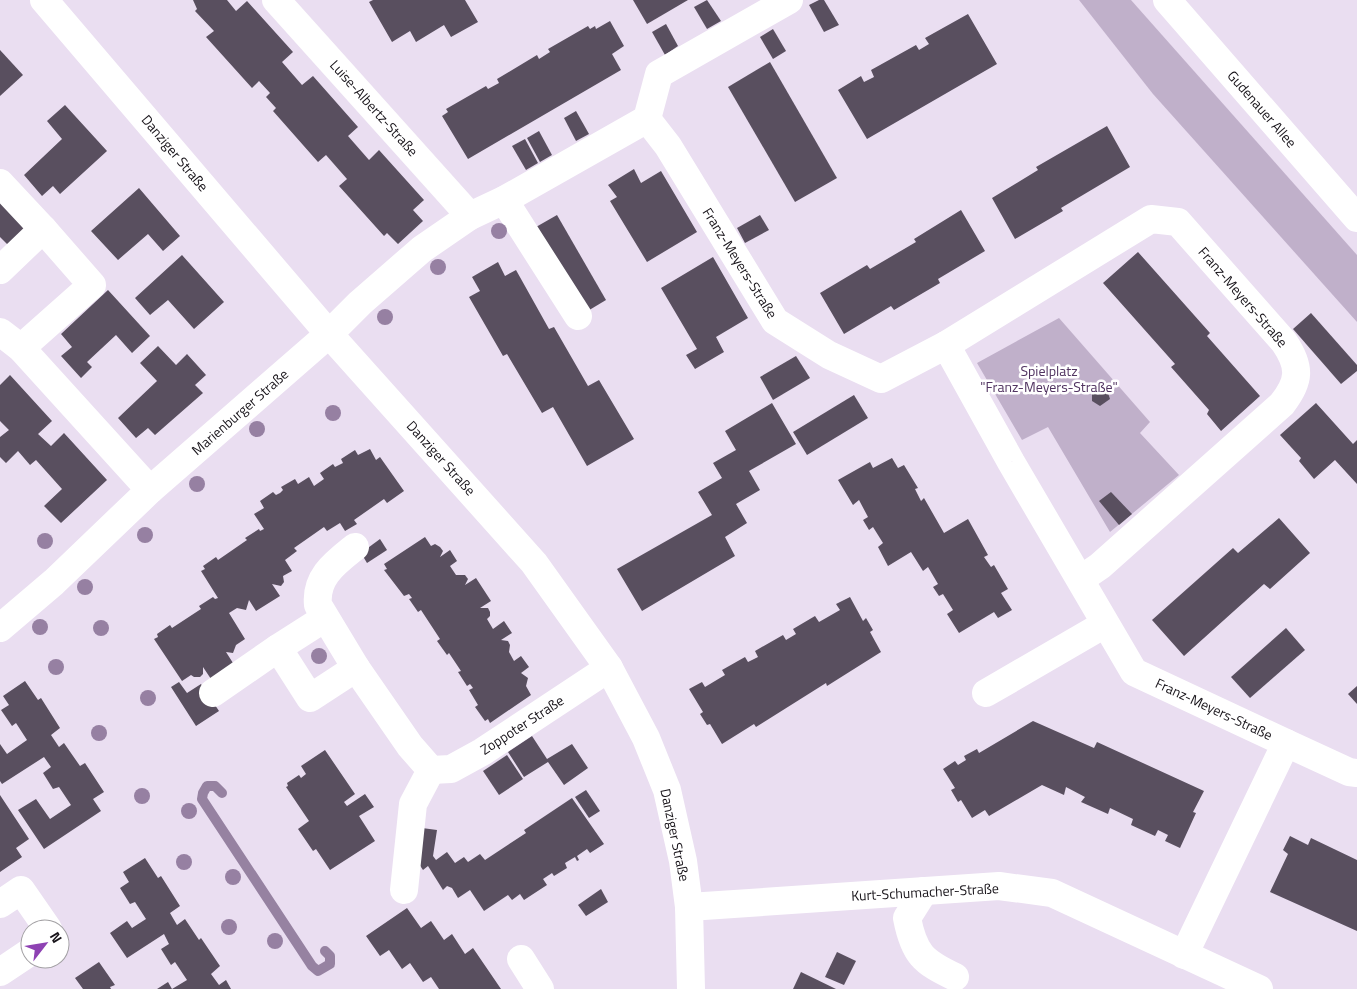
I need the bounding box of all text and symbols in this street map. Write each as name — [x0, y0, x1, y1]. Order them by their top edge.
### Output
street label: Luise-Albertz-Straße — [325, 55, 423, 161]
street label: Gudenauer Allee — [1223, 65, 1302, 152]
street label: Danziger Straße — [137, 110, 214, 196]
street label: Franz-Meyers-Straße — [698, 203, 783, 322]
street label: Franz-Meyers-Straße — [1194, 242, 1293, 352]
park label: Spielplatz "Franz-Meyers-Straße" — [980, 360, 1118, 397]
street label: Marienburger Straße — [187, 364, 293, 460]
street label: Danziger Straße — [402, 416, 481, 500]
street label: Franz-Meyers-Straße — [1152, 672, 1276, 745]
street label: Zoppoter Straße — [476, 690, 568, 760]
street label: Danziger Straße — [655, 786, 696, 883]
street label: Kurt-Schumacher-Straße — [851, 877, 999, 906]
north arrow — [20, 919, 70, 969]
text: N — [45, 927, 68, 947]

